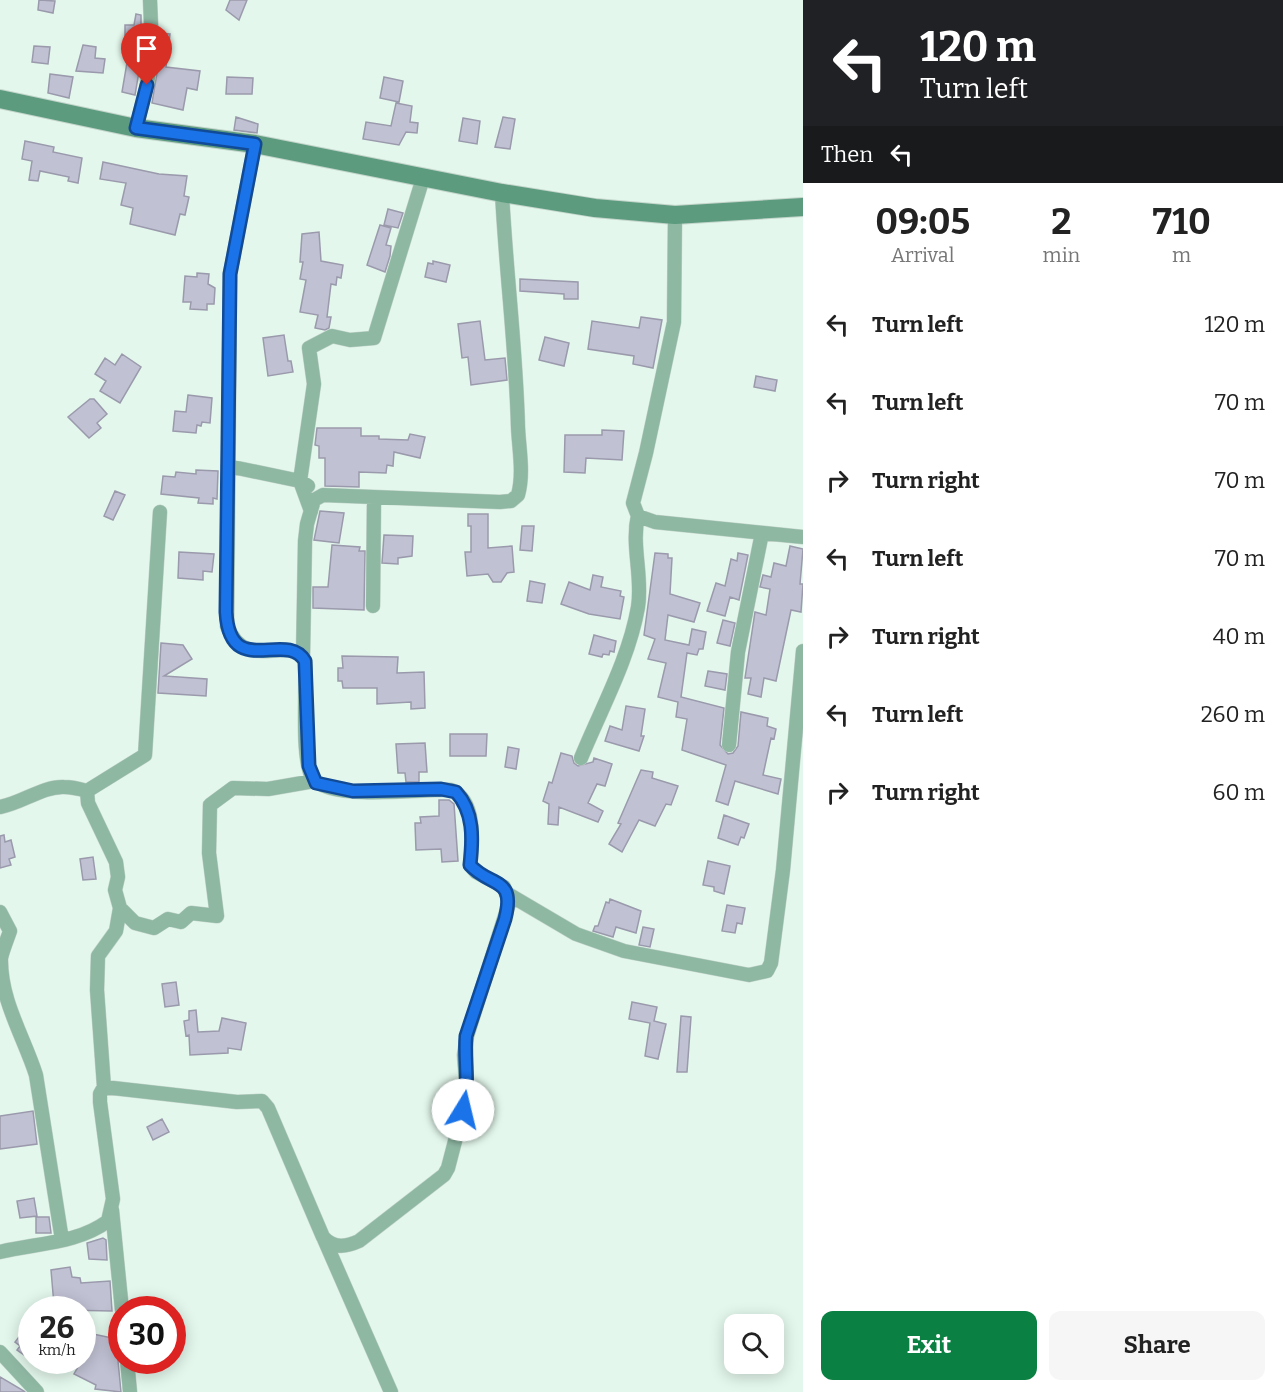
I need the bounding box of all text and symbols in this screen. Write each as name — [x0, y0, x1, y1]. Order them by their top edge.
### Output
text: 120 m — [920, 22, 1036, 72]
pin — [121, 23, 172, 85]
icon: left — [821, 24, 899, 102]
icon: arrive — [130, 32, 163, 65]
text: Turn left — [920, 73, 1028, 105]
icon: left — [885, 138, 918, 171]
text: Then — [821, 141, 873, 168]
text: 09:05 — [875, 200, 970, 244]
text: 2 — [1051, 200, 1072, 244]
text: 710 — [1152, 200, 1211, 244]
text: Arrival — [891, 243, 954, 267]
text: min — [1043, 243, 1080, 267]
text: m — [1172, 243, 1191, 267]
icon: left — [821, 308, 854, 341]
text: Turn left — [872, 311, 964, 338]
text: 120 m — [1205, 311, 1265, 338]
icon: left — [821, 386, 854, 419]
text: Turn left — [872, 389, 964, 416]
text: 70 m — [1215, 389, 1265, 416]
icon: right — [821, 464, 854, 497]
text: Turn right — [872, 467, 980, 494]
text: 70 m — [1215, 467, 1265, 494]
icon: left — [821, 542, 854, 575]
text: Turn left — [872, 545, 964, 572]
text: 70 m — [1215, 545, 1265, 572]
icon: right — [821, 620, 854, 653]
text: Turn right — [872, 623, 980, 650]
text: 40 m — [1213, 623, 1265, 650]
icon: left — [821, 698, 854, 731]
text: Turn left — [872, 701, 964, 728]
text: 260 m — [1201, 701, 1265, 728]
icon: right — [821, 776, 854, 809]
text: Turn right — [872, 779, 980, 806]
text: 60 m — [1213, 779, 1265, 806]
position arrow — [431, 1078, 495, 1142]
speed limit sign: 30 — [108, 1296, 186, 1374]
text: 26 — [40, 1310, 74, 1346]
button: Exit — [821, 1311, 1037, 1380]
button: Share — [1049, 1311, 1265, 1380]
map controls — [724, 1314, 784, 1374]
button: search — [724, 1314, 784, 1374]
text: km/h — [38, 1341, 76, 1359]

